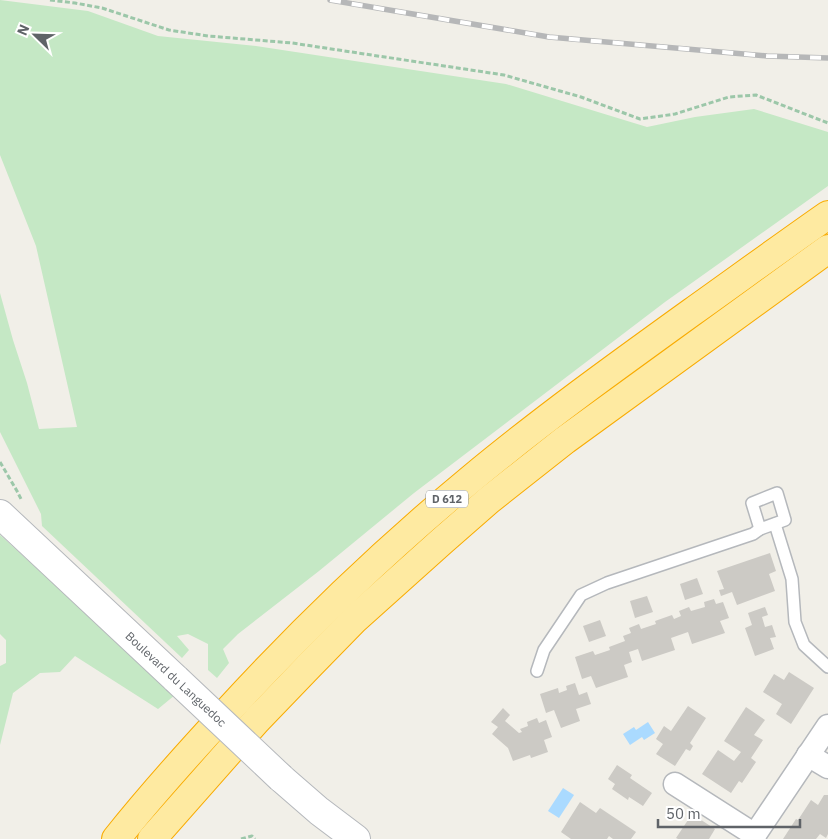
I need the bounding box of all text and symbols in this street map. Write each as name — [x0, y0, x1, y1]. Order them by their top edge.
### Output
north arrow — [10, 10, 60, 60]
text: N — [13, 22, 33, 38]
road number: D 612 — [426, 490, 468, 508]
street label: Boulevard du Languedoc — [122, 628, 230, 730]
scale bar — [658, 796, 800, 828]
text: 50 m — [666, 804, 701, 823]

